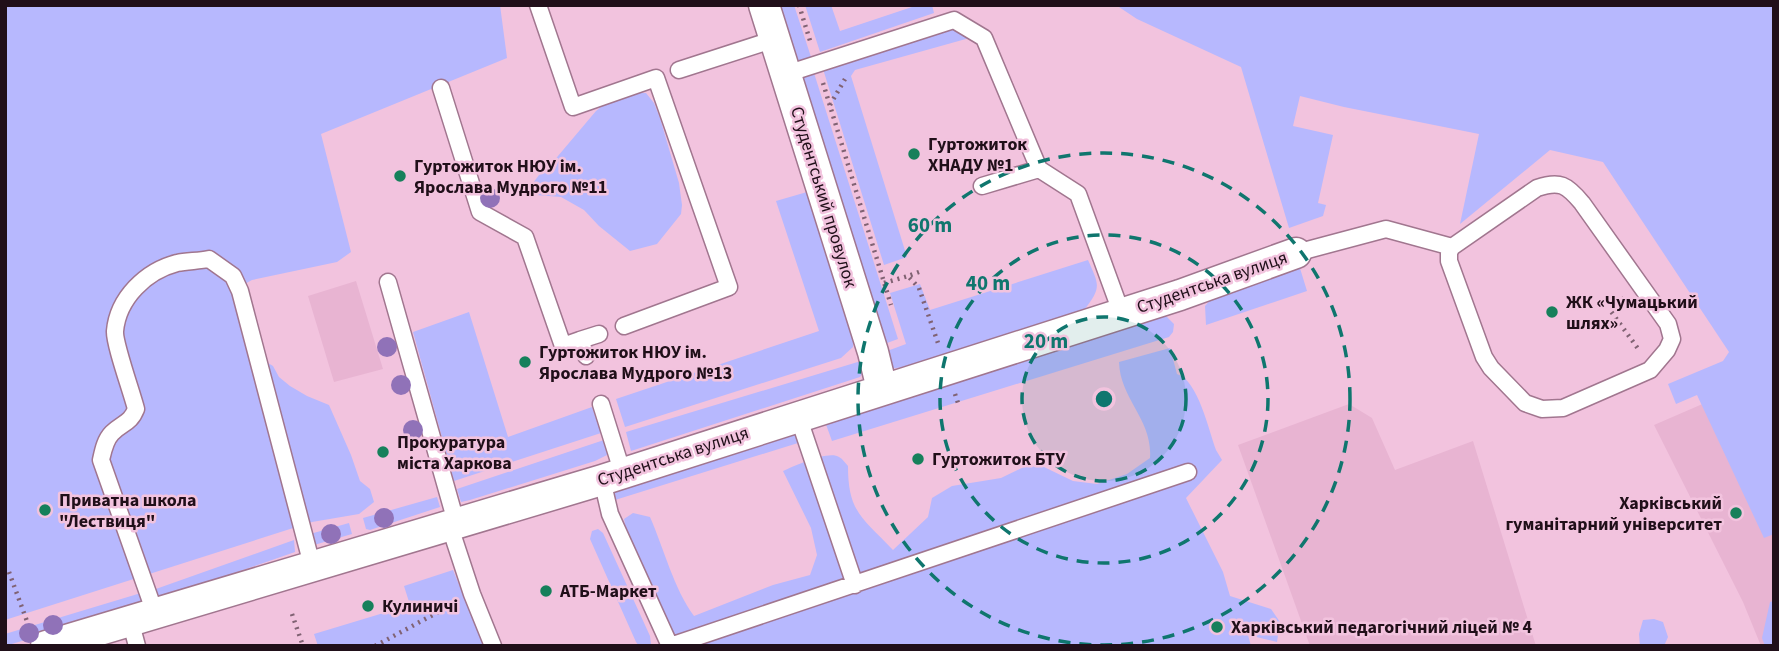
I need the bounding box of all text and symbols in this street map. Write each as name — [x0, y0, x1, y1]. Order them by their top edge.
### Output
street label: Студентський провулок — [784, 104, 863, 291]
place label: Гуртожиток ХНАДУ №1 — [928, 132, 1027, 178]
marker: Гуртожиток ХНАДУ №1 — [906, 146, 922, 162]
place label: Гуртожиток НЮУ ім. Ярослава Мудрого №11 — [414, 154, 607, 200]
marker: Гуртожиток НЮУ ім. Ярослава Мудрого №11 — [392, 168, 408, 184]
text: 60 m — [908, 210, 952, 240]
street label: Студентська вулиця — [1133, 245, 1291, 320]
text: 40 m — [966, 268, 1010, 298]
place label: ЖК «Чумацький шлях» — [1566, 290, 1698, 336]
marker: ЖК «Чумацький шлях» — [1544, 304, 1560, 320]
text: 20 m — [1024, 326, 1068, 356]
place label: Гуртожиток НЮУ ім. Ярослава Мудрого №13 — [539, 340, 732, 386]
marker: Гуртожиток НЮУ ім. Ярослава Мудрого №13 — [517, 354, 533, 370]
centre of rings — [1092, 387, 1116, 411]
street label: Студентська вулиця — [594, 420, 752, 493]
place label: Прокуратура міста Харкова — [397, 430, 512, 476]
marker: Прокуратура міста Харкова — [375, 444, 391, 460]
place label: Гуртожиток БТУ — [932, 447, 1066, 472]
marker: Гуртожиток БТУ — [910, 451, 926, 467]
place label: Приватна школа "Лествиця" — [59, 488, 196, 534]
place label: Харківський гуманітарний університет — [1505, 491, 1722, 537]
marker: Приватна школа "Лествиця" — [37, 502, 53, 518]
marker: Харківський гуманітарний університет — [1728, 505, 1744, 521]
place label: АТБ-Маркет — [559, 579, 657, 604]
marker: АТБ-Маркет — [538, 583, 554, 599]
place label: Кулиничі — [382, 594, 458, 619]
marker: Кулиничі — [360, 598, 376, 614]
place label: Харківський педагогічний ліцей № 4 — [1231, 615, 1532, 640]
marker: Харківський педагогічний ліцей № 4 — [1209, 619, 1225, 635]

